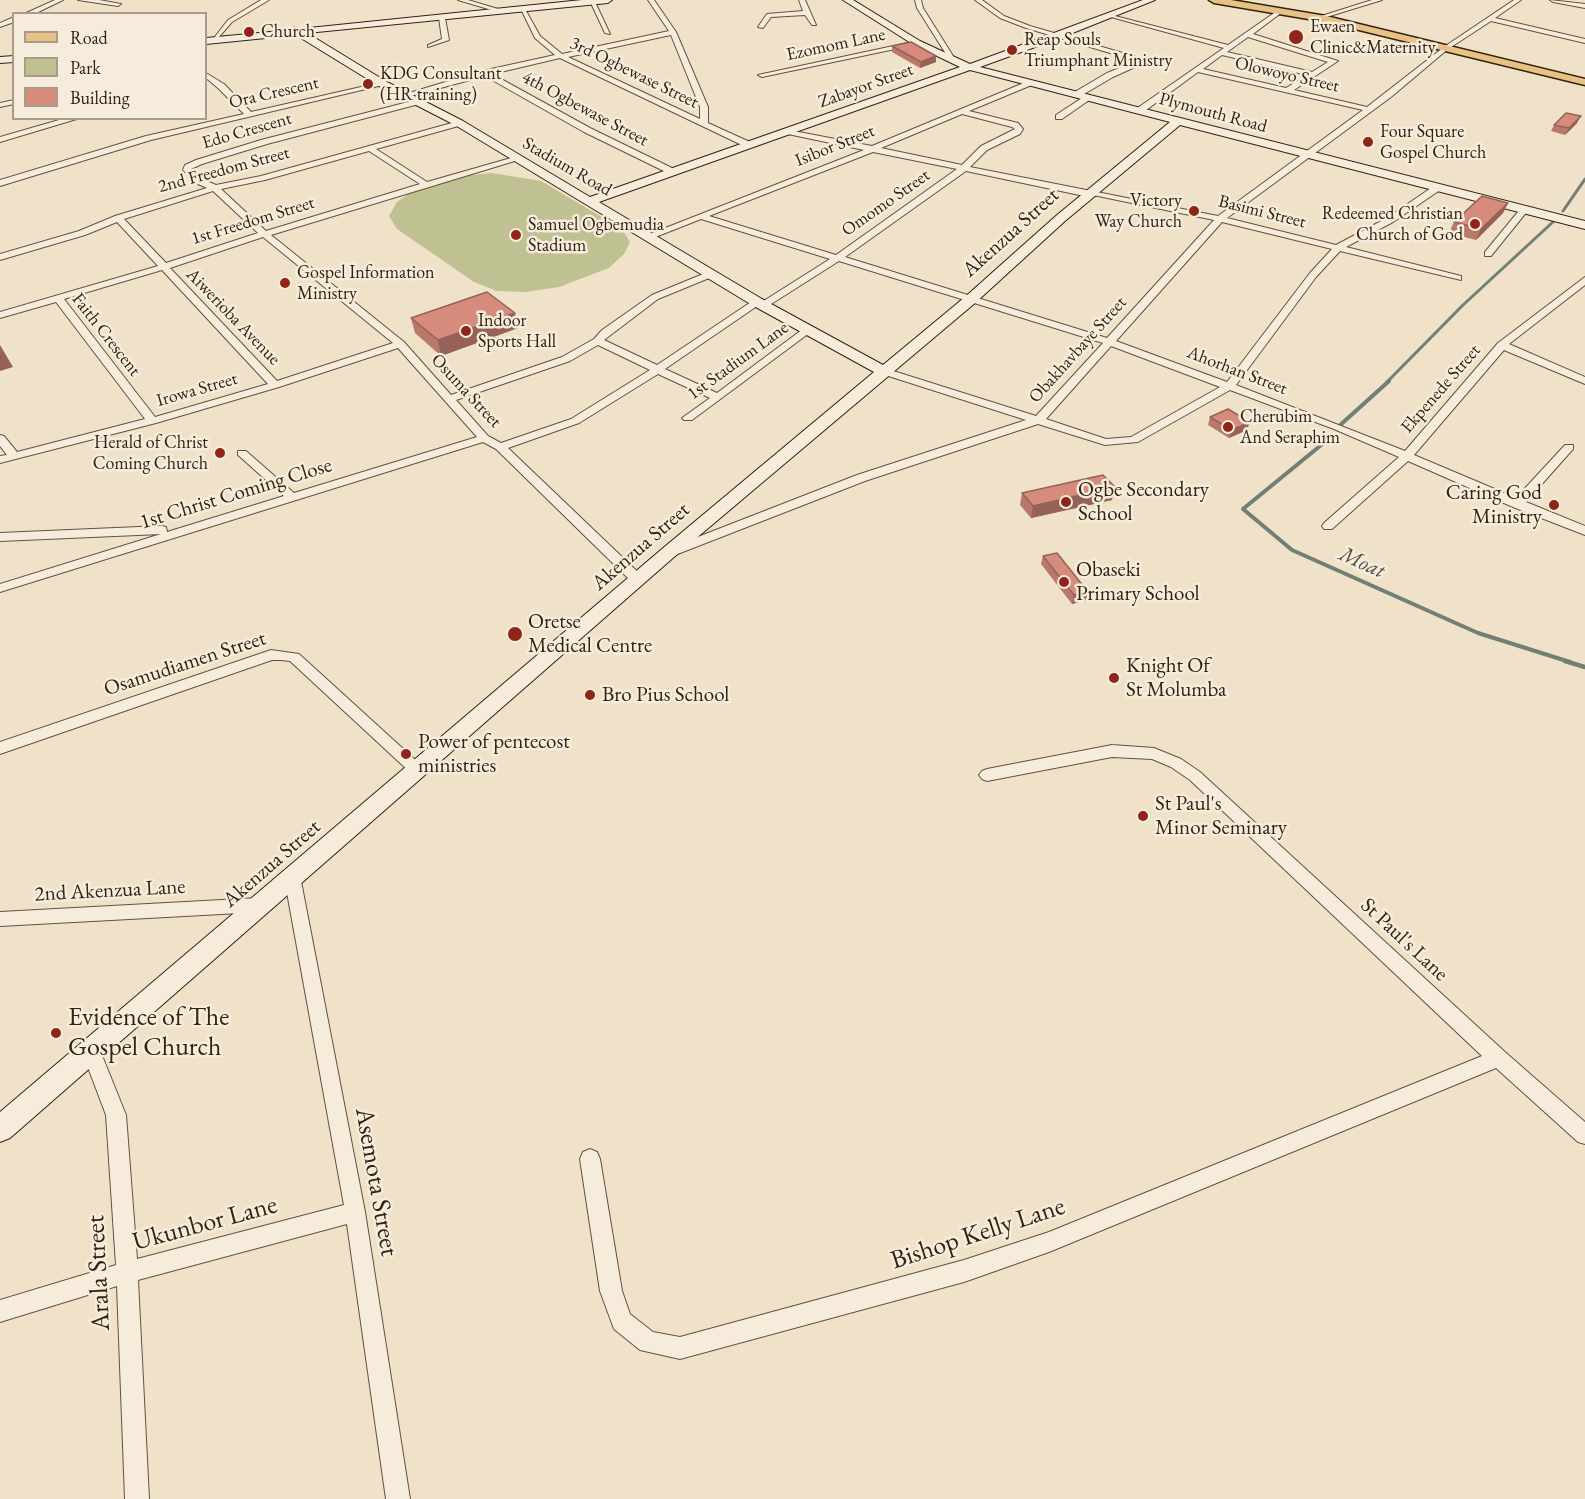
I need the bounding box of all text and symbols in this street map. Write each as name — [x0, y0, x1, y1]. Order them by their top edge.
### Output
legend — [12, 12, 207, 120]
place label: Ewaen Clinic&Maternity — [1310, 16, 1436, 58]
place label: Church — [261, 21, 315, 43]
street label: Ezomom Lane — [785, 24, 887, 66]
marker: Church — [242, 25, 256, 39]
text: Road — [70, 26, 108, 49]
marker: Ewaen Clinic&Maternity — [1287, 28, 1305, 46]
place label: Reap Souls Triumphant Ministry — [1024, 29, 1172, 72]
street label: 3rd Ogbewase Street — [566, 33, 702, 113]
marker: Reap Souls Triumphant Ministry — [1005, 43, 1019, 57]
street label: Olowoyo Street — [1233, 52, 1341, 98]
text: Park — [70, 56, 101, 79]
street label: Zabayor Street — [816, 59, 916, 113]
place label: KDG Consultant (HR training) — [380, 63, 501, 106]
street label: 4th Ogbewase Street — [518, 67, 652, 151]
street label: Ora Crescent — [227, 72, 321, 114]
marker: KDG Consultant (HR training) — [361, 77, 375, 91]
text: Building — [70, 86, 130, 109]
street label: Plymouth Road — [1157, 88, 1269, 138]
street label: Edo Crescent — [200, 108, 294, 154]
street label: Isibor Street — [792, 120, 878, 172]
place label: Four Square Gospel Church — [1380, 121, 1486, 164]
street label: Stadium Road — [519, 133, 615, 201]
marker: Four Square Gospel Church — [1361, 135, 1375, 149]
street label: 2nd Freedom Street — [156, 142, 292, 198]
street label: Omomo Street — [838, 165, 934, 241]
street label: Akenzua Street — [957, 183, 1065, 283]
place label: Victory Way Church — [1095, 190, 1182, 232]
street label: Basimi Street — [1216, 191, 1308, 233]
street label: 1st Freedom Street — [189, 192, 317, 250]
place label: Redeemed Christian Church of God — [1322, 203, 1463, 246]
marker: Victory Way Church — [1187, 204, 1201, 218]
place label: Samuel Ogbemudia Stadium — [528, 214, 664, 256]
marker: Redeemed Christian Church of God — [1468, 217, 1482, 231]
marker: Samuel Ogbemudia Stadium — [509, 228, 523, 242]
place label: Gospel Information Ministry — [297, 262, 435, 304]
street label: Aiwerioba Avenue — [181, 264, 285, 370]
marker: Gospel Information Ministry — [278, 276, 292, 290]
street label: Faith Crescent — [67, 289, 145, 381]
street label: Obakhavbaye Street — [1025, 292, 1131, 408]
place label: Indoor Sports Hall — [478, 310, 556, 352]
street label: 1st Stadium Lane — [683, 317, 793, 405]
marker: Indoor Sports Hall — [459, 324, 473, 338]
street label: Ekpenede Street — [1397, 340, 1485, 438]
street label: Ahorhan Street — [1184, 342, 1290, 400]
street label: Osuma Street — [426, 349, 506, 433]
street label: Irowa Street — [154, 368, 240, 412]
place label: Cherubim And Seraphim — [1240, 406, 1340, 448]
marker: Cherubim And Seraphim — [1221, 420, 1235, 434]
place label: Herald of Christ Coming Church — [93, 432, 208, 474]
marker: Herald of Christ Coming Church — [213, 446, 227, 460]
street label: 1st Christ Coming Close — [137, 453, 335, 535]
place label: Ogbe Secondary School — [1078, 477, 1209, 527]
place label: Caring God Ministry — [1446, 480, 1542, 530]
marker: Ogbe Secondary School — [1059, 495, 1073, 509]
street label: Akenzua Street — [587, 498, 695, 596]
marker: Caring God Ministry — [1547, 498, 1561, 512]
water label: Moat — [1335, 541, 1389, 585]
place label: Obaseki Primary School — [1076, 557, 1200, 607]
marker: Obaseki Primary School — [1057, 575, 1071, 589]
place label: Oretse Medical Centre — [528, 609, 652, 659]
marker: Oretse Medical Centre — [506, 625, 524, 643]
street label: Osamudiamen Street — [101, 626, 269, 702]
place label: Knight Of St Molumba — [1126, 653, 1226, 703]
marker: Knight Of St Molumba — [1107, 671, 1121, 685]
place label: Bro Pius School — [602, 682, 729, 708]
marker: Bro Pius School — [583, 688, 597, 702]
place label: Power of pentecost ministries — [418, 729, 570, 779]
marker: Power of pentecost ministries — [399, 747, 413, 761]
place label: St Paul's Minor Seminary — [1155, 791, 1287, 841]
marker: St Paul's Minor Seminary — [1136, 809, 1150, 823]
street label: Akenzua Street — [218, 815, 326, 913]
street label: 2nd Akenzua Lane — [34, 874, 186, 908]
street label: St Paul's Lane — [1355, 893, 1453, 987]
place label: Evidence of The Gospel Church — [68, 1002, 229, 1064]
marker: Evidence of The Gospel Church — [49, 1026, 63, 1040]
street label: Asemota Street — [348, 1105, 404, 1259]
street label: Ukunbor Lane — [129, 1190, 281, 1258]
street label: Bishop Kelly Lane — [887, 1191, 1069, 1277]
street label: Arala Street — [80, 1214, 118, 1332]

